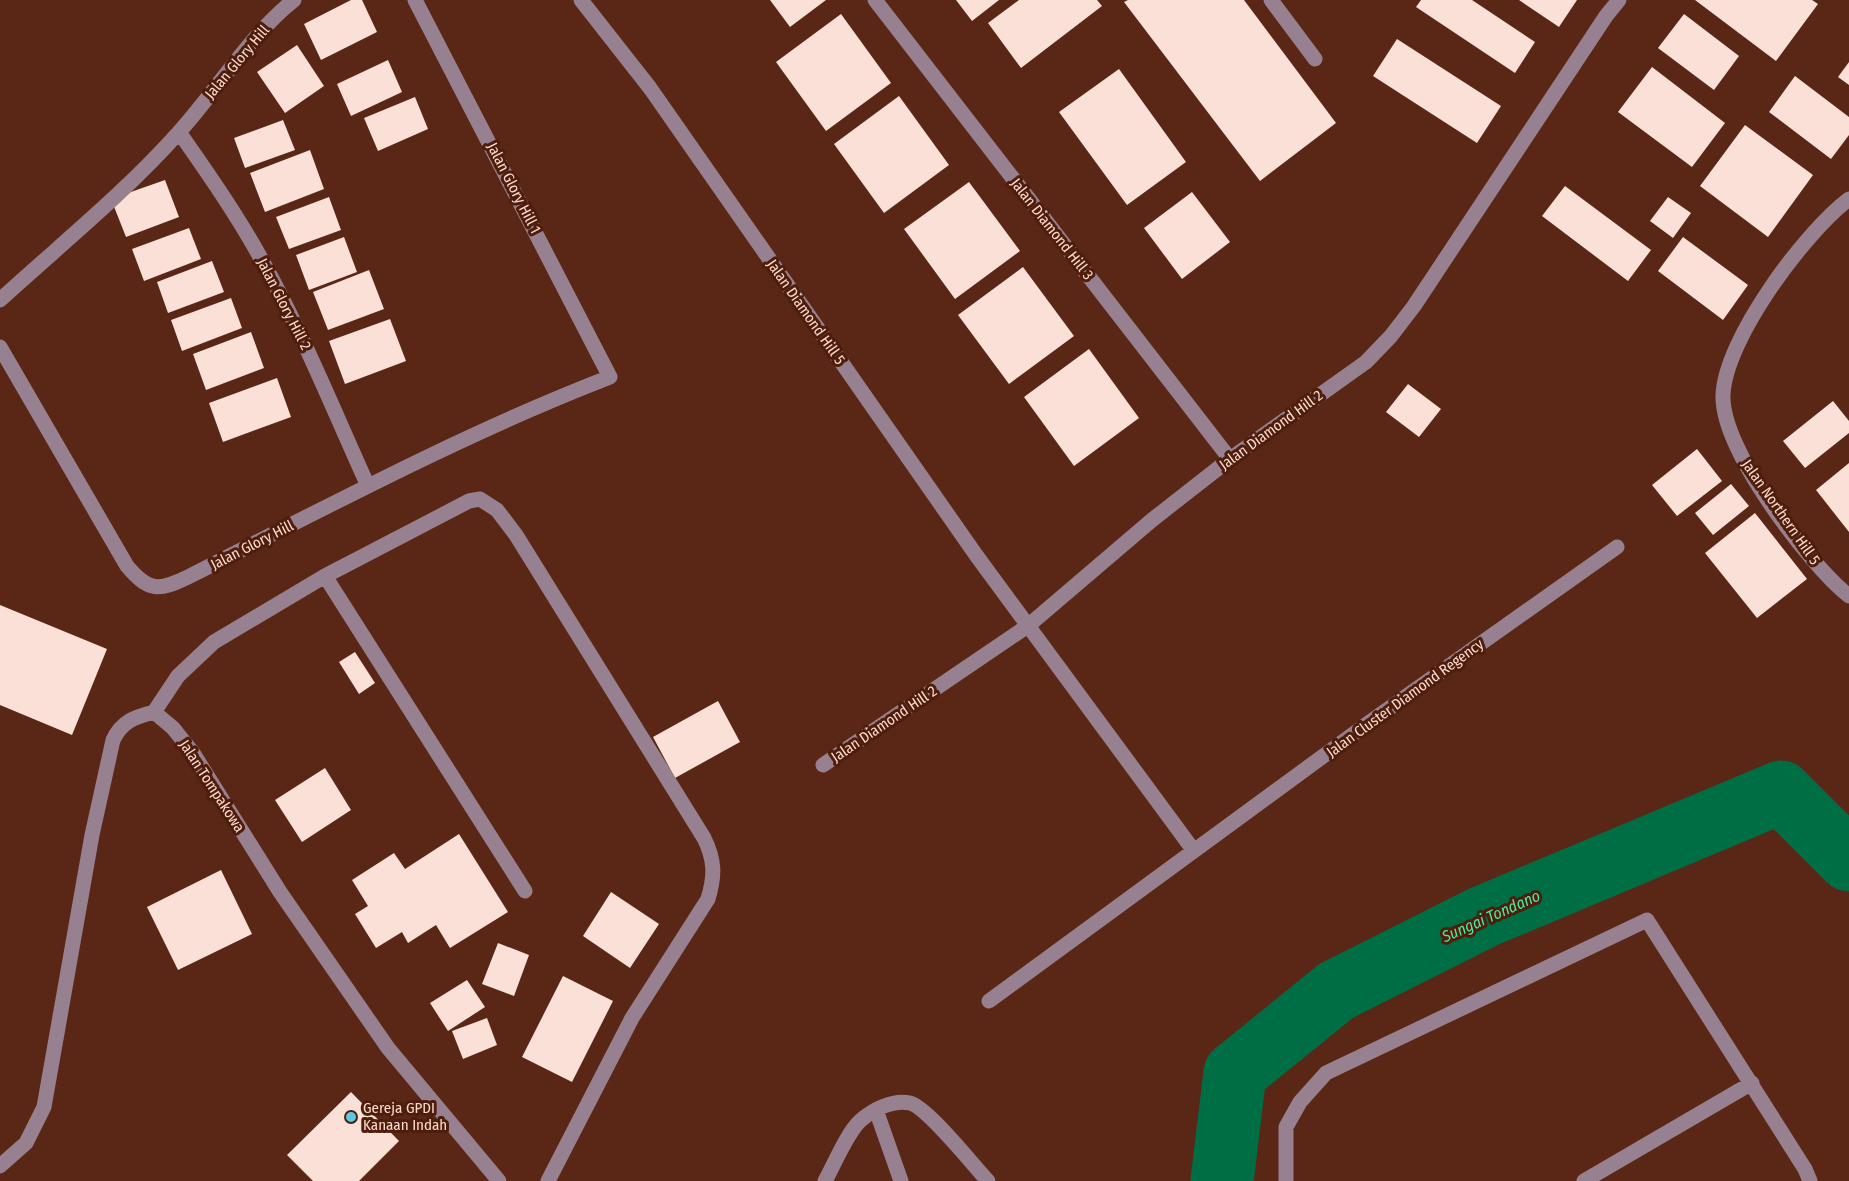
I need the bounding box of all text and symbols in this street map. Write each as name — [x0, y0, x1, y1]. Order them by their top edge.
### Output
street label: Jalan Glory Hill — [201, 21, 273, 102]
street label: Jalan Glory Hill 1 — [483, 139, 545, 237]
street label: Jalan Diamond Hill 3 — [1007, 175, 1097, 283]
street label: Jalan Glory Hill 2 — [253, 255, 315, 353]
street label: Jalan Diamond Hill 5 — [763, 256, 849, 368]
street label: Jalan Diamond Hill 2 — [1216, 386, 1327, 474]
street label: Jalan Northern Hill 5 — [1738, 456, 1824, 568]
street label: Jalan Glory Hill — [208, 516, 296, 574]
street label: Jalan Cluster Diamond Regency — [1323, 635, 1487, 761]
street label: Jalan Diamond Hill 2 — [828, 682, 941, 766]
street label: Jalan Tompakowa — [175, 736, 249, 836]
water label: Sungai Tondano — [1438, 886, 1543, 947]
place label: Gereja GPDI Kanaan Indah — [363, 1099, 447, 1134]
marker: Gereja GPDI Kanaan Indah — [344, 1110, 358, 1124]

